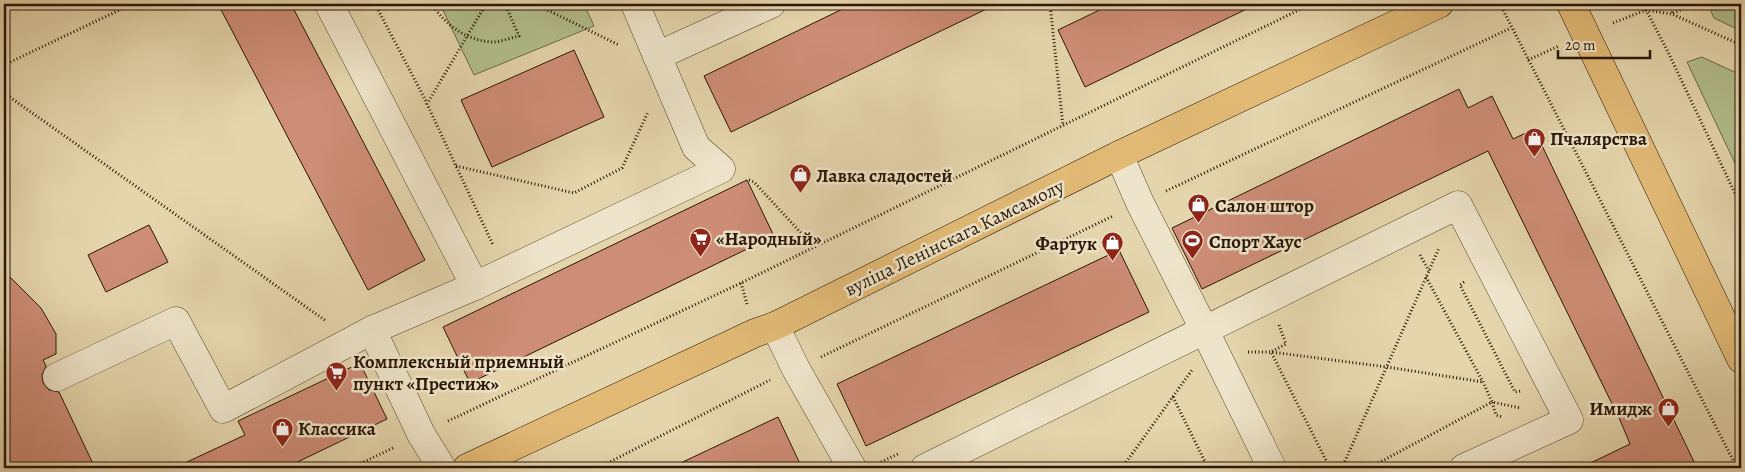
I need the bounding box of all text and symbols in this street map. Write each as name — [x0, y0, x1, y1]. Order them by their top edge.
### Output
scale bar — [1558, 28, 1650, 60]
text: 20 m — [1565, 35, 1596, 55]
shop icon: Пчалярства — [1522, 126, 1546, 157]
place label: Пчалярства — [1550, 126, 1648, 152]
shop icon: Лавка сладостей — [788, 163, 812, 194]
place label: Лавка сладостей — [816, 163, 952, 189]
street label: вуліца Ленінскага Камсамолу — [840, 173, 1069, 302]
shop icon: Салон штор — [1187, 193, 1211, 224]
place label: Салон штор — [1215, 193, 1314, 219]
supermarket icon: «Народный» — [688, 226, 712, 257]
place label: «Народный» — [716, 226, 822, 252]
sports icon: Спорт Хаус — [1181, 229, 1205, 260]
place label: Спорт Хаус — [1209, 229, 1302, 255]
place label: Фартук — [1036, 231, 1097, 257]
shop icon: Фартук — [1101, 231, 1125, 262]
place label: Комплексный приемный пункт «Престиж» — [353, 349, 564, 397]
supermarket icon: Комплексный приемный пункт «Престиж» — [325, 360, 349, 391]
place label: Имидж — [1589, 396, 1652, 422]
shop icon: Имидж — [1656, 396, 1680, 427]
shop icon: Классика — [270, 416, 294, 447]
place label: Классика — [298, 416, 377, 442]

